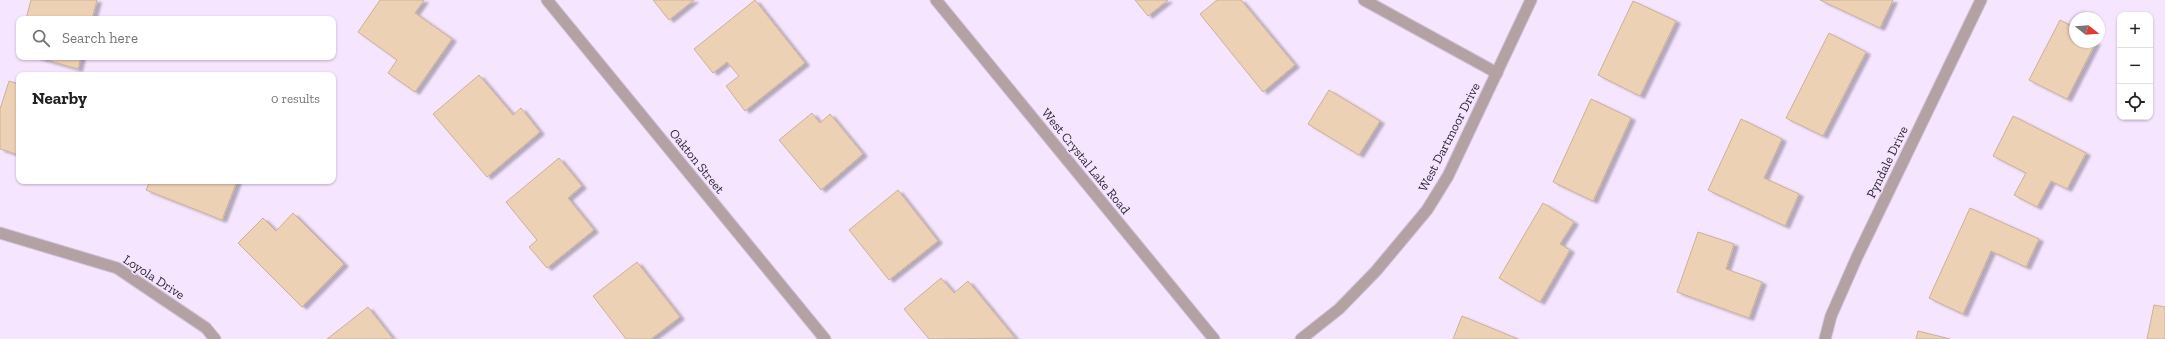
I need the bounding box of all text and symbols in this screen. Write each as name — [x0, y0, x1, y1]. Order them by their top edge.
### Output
north arrow — [2069, 12, 2105, 48]
map controls — [2117, 12, 2153, 120]
button: + — [2117, 12, 2153, 48]
search box — [16, 16, 336, 60]
icon: search — [30, 27, 52, 49]
text: Search here — [62, 29, 138, 47]
button: − — [2117, 48, 2153, 84]
street label: West Dartmoor Drive — [1415, 80, 1483, 194]
button: locate — [2117, 84, 2153, 120]
text: Nearby — [32, 88, 87, 108]
text: 0 results — [271, 91, 320, 106]
street label: West Crystal Lake Road — [1039, 105, 1133, 217]
street label: Pyndale Drive — [1863, 124, 1911, 200]
street label: Oakton Street — [666, 126, 728, 196]
street label: Loyola Drive — [121, 252, 187, 302]

